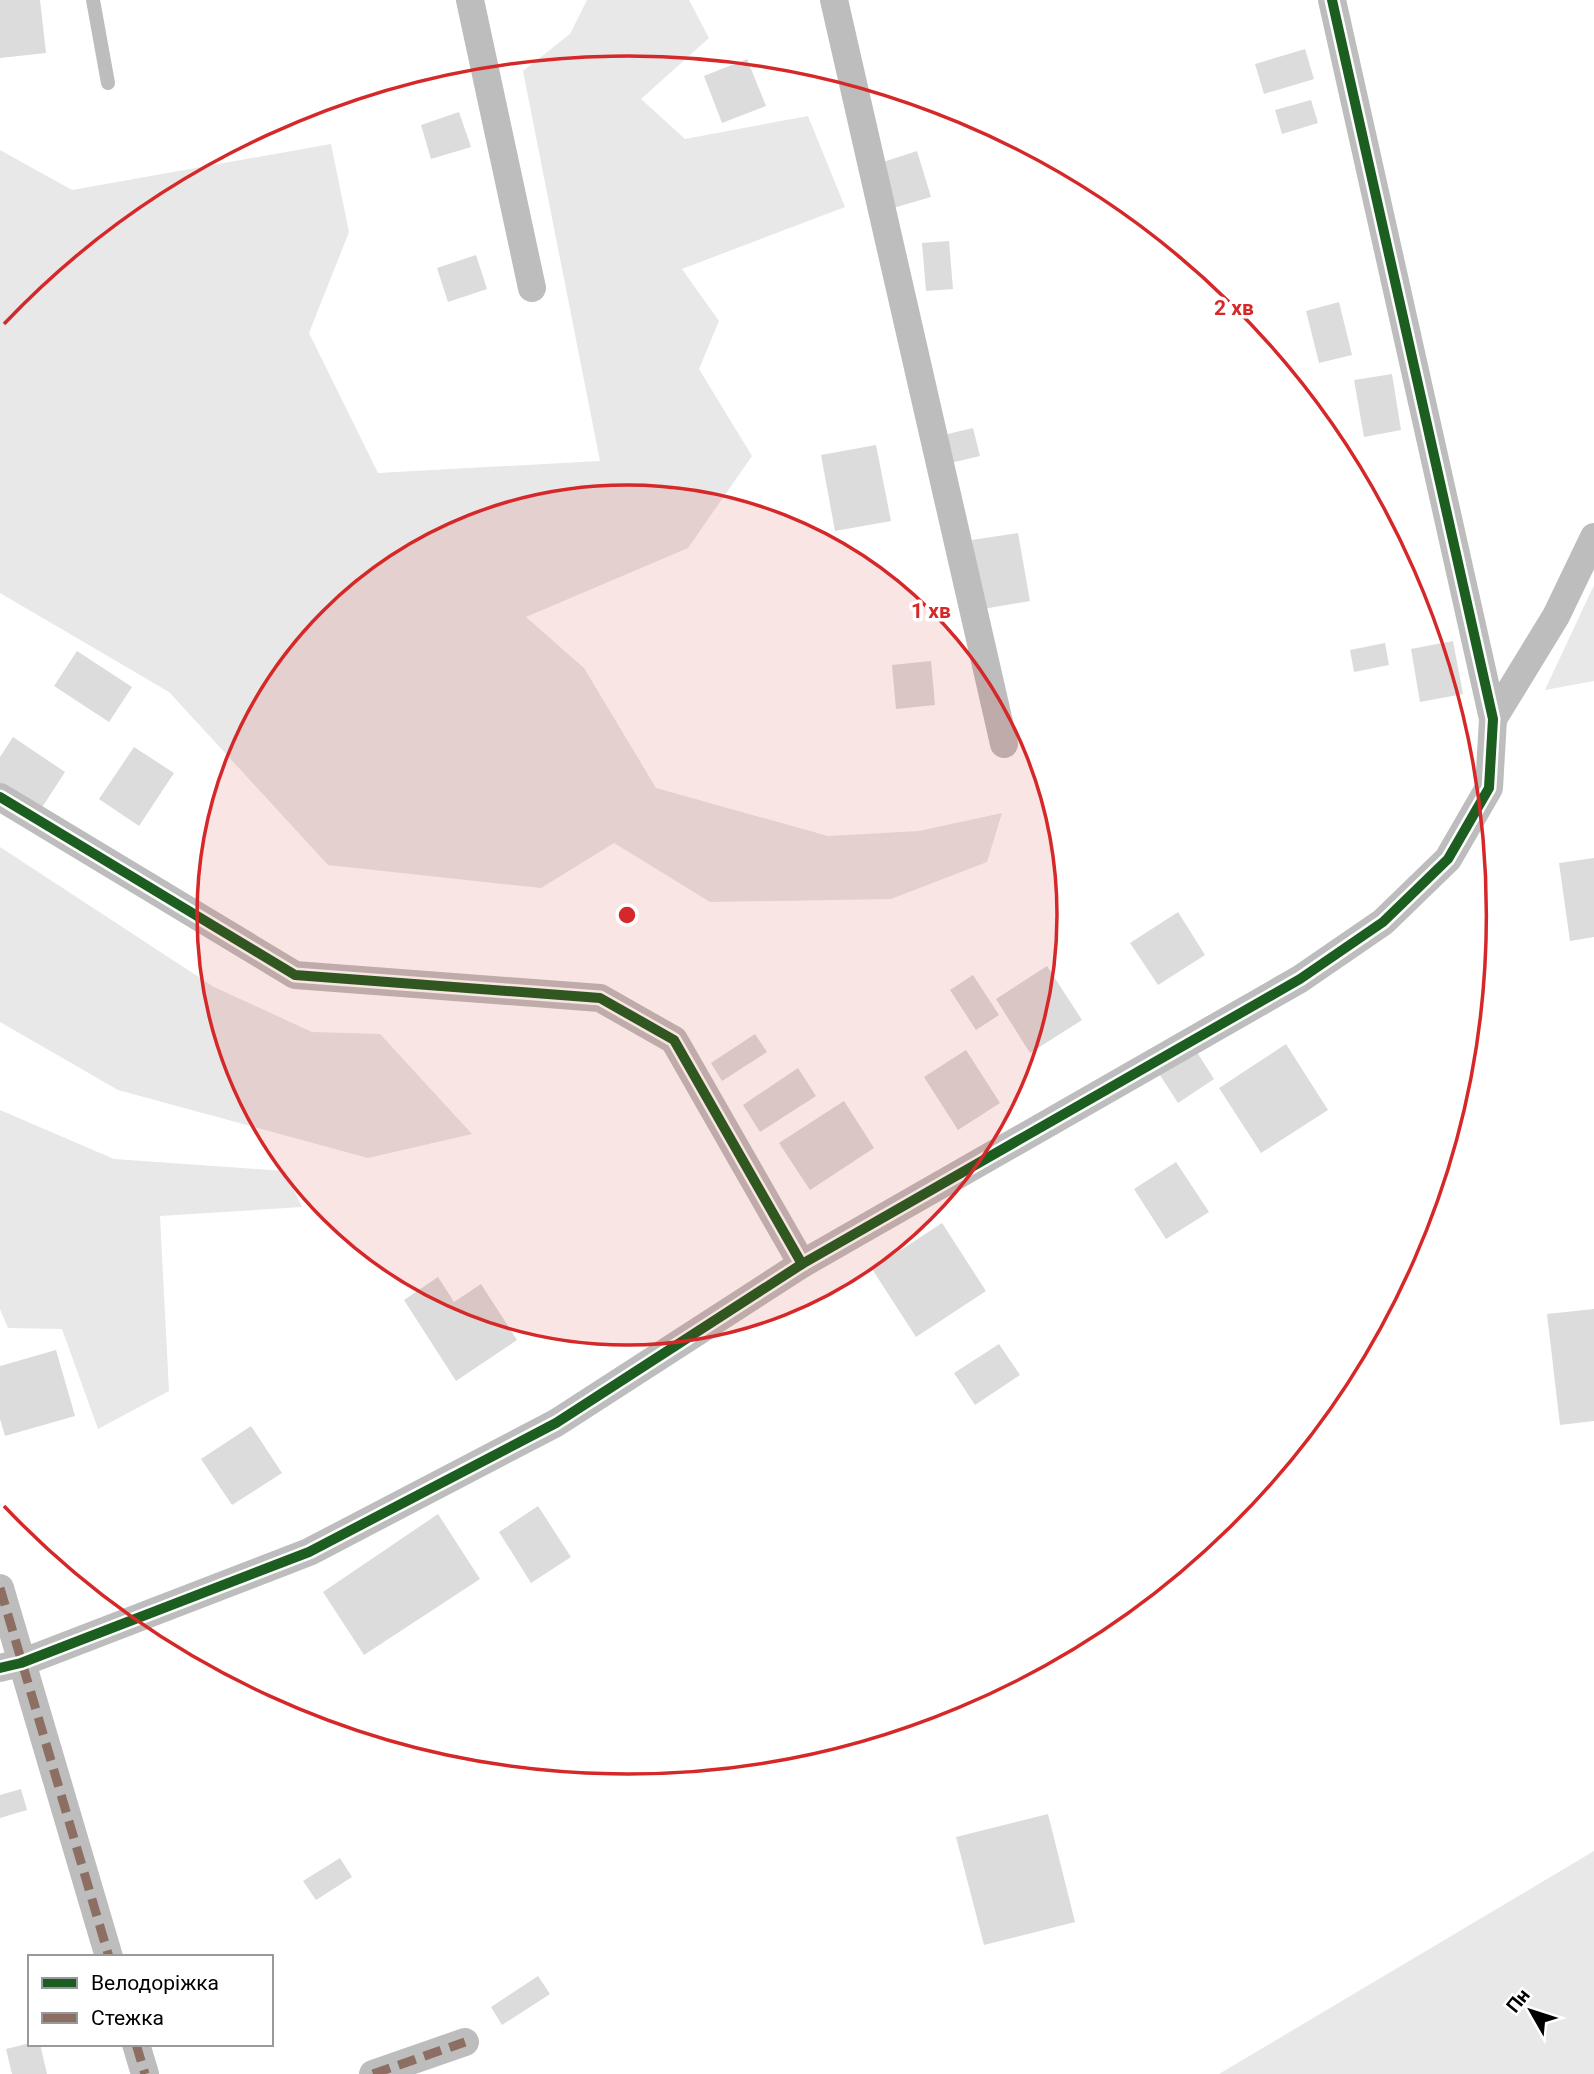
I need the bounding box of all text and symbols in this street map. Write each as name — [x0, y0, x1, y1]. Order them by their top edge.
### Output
text: 2 хв — [1214, 296, 1254, 320]
text: 1 хв — [911, 599, 951, 623]
centre of rings — [615, 903, 639, 927]
legend — [28, 1955, 273, 2046]
text: Велодоріжка — [91, 1971, 219, 1995]
north arrow — [1496, 1976, 1566, 2046]
text: Пн — [1502, 1984, 1535, 2017]
text: Стежка — [91, 2006, 164, 2030]

